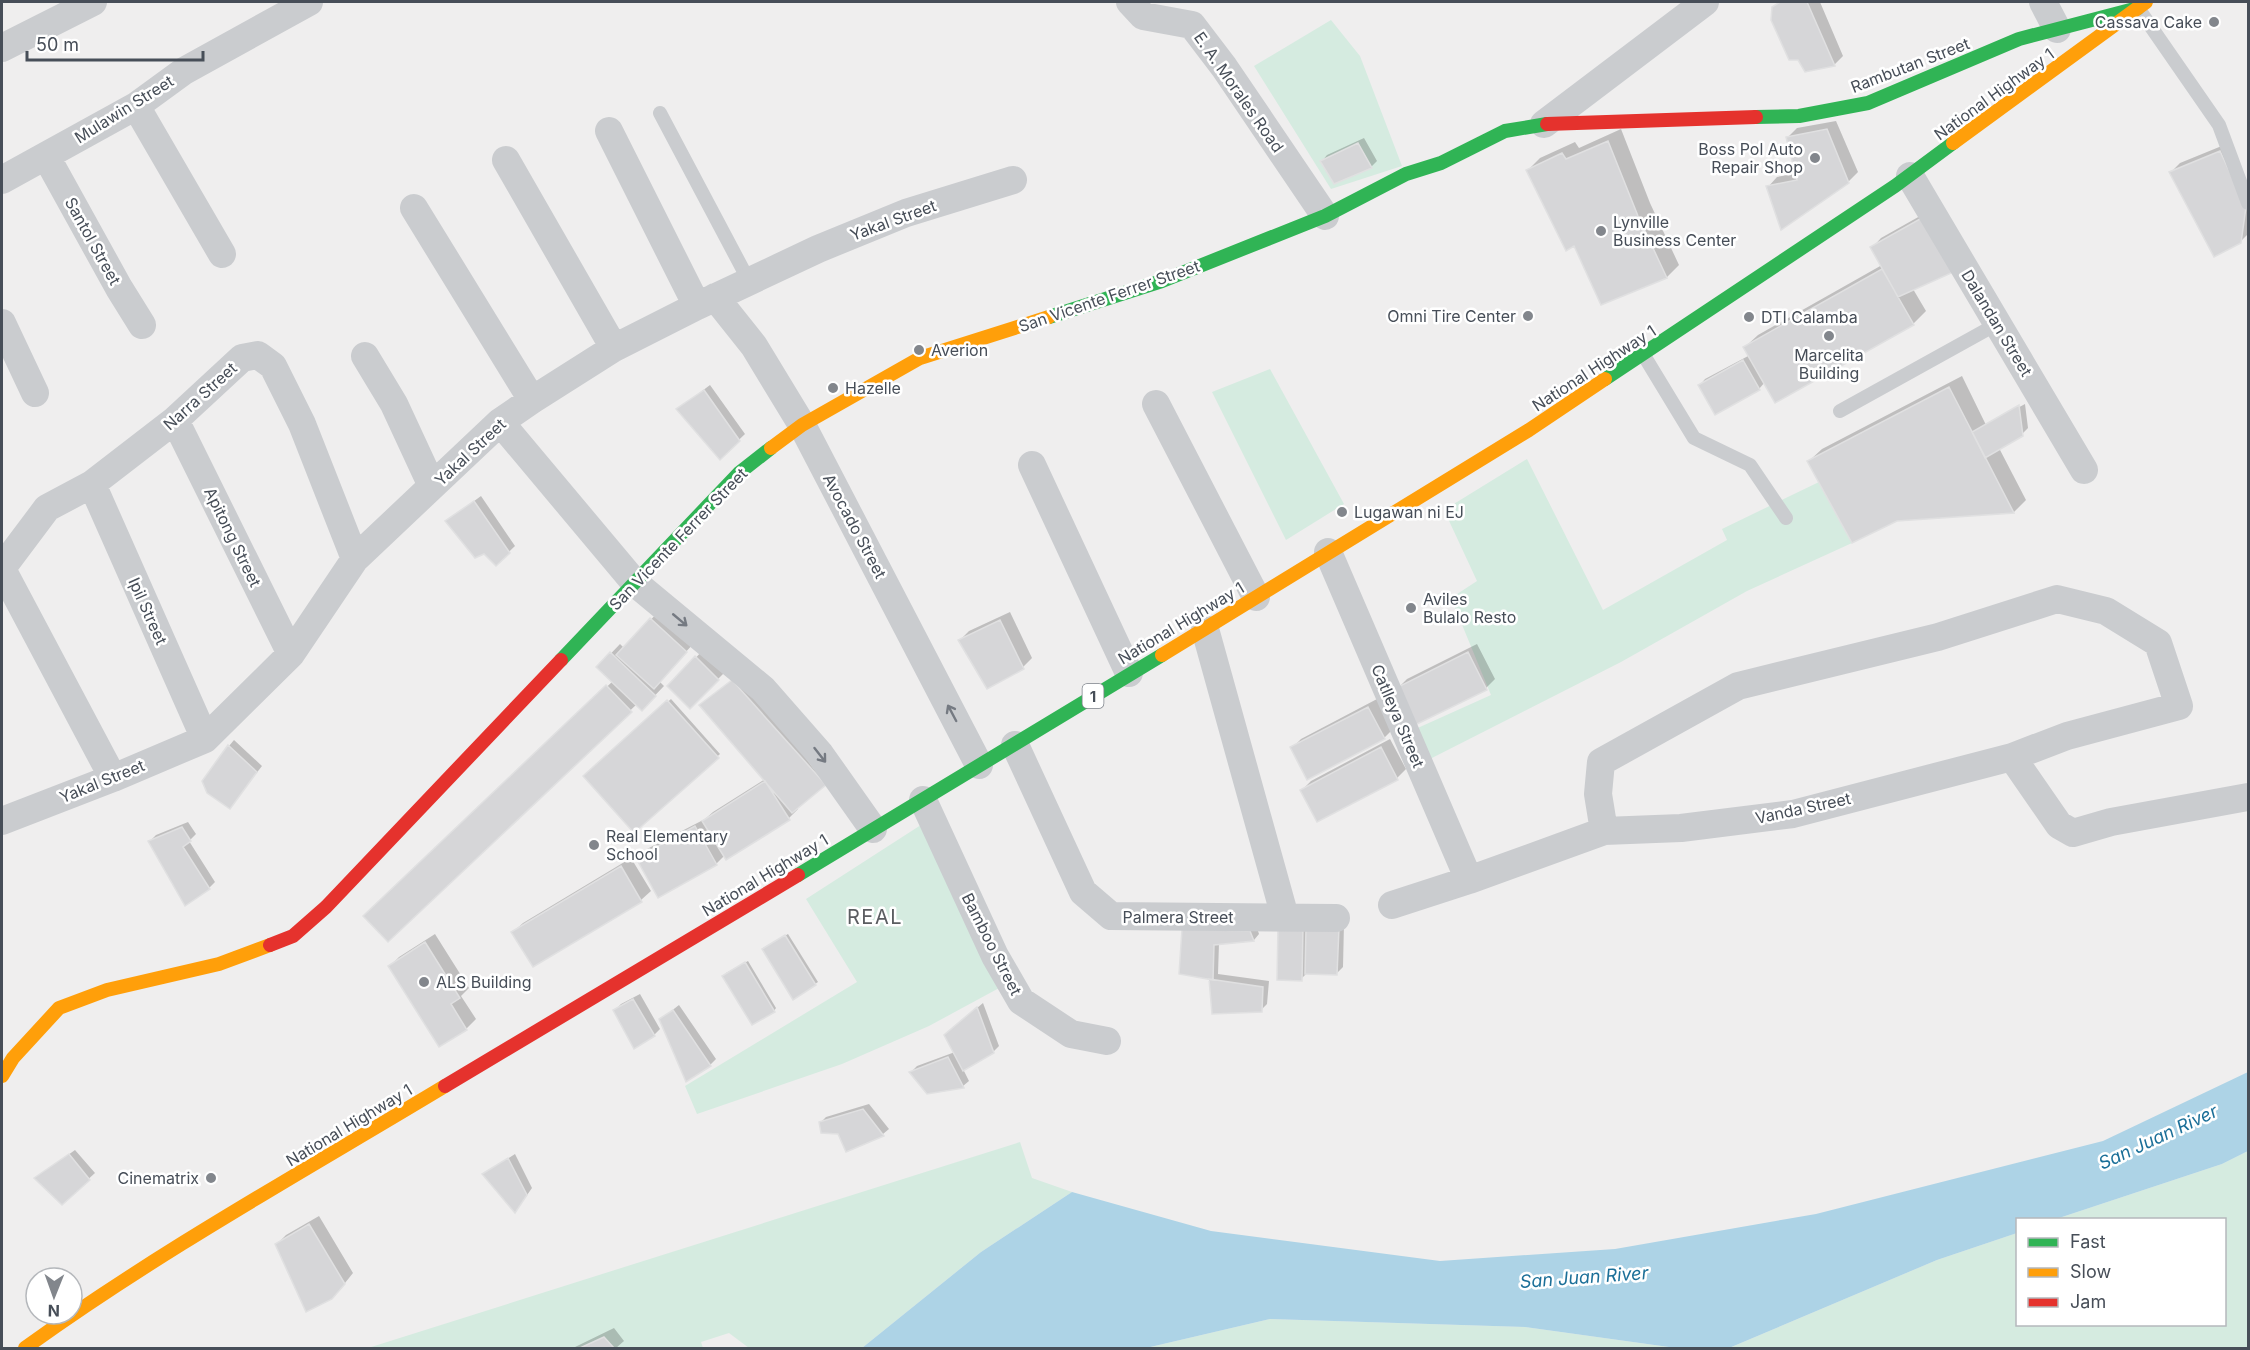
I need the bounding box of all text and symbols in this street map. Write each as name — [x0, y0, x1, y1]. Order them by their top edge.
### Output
place label: Cassava Cake — [2095, 12, 2202, 32]
marker: Cassava Cake — [2207, 15, 2221, 29]
scale bar — [27, 24, 202, 62]
street label: E. A. Morales Road — [1190, 28, 1288, 156]
street label: Rambutan Street — [1848, 33, 1972, 97]
text: 50 m — [36, 34, 79, 55]
street label: National Highway 1 — [1930, 44, 2058, 144]
street label: Mulawin Street — [71, 71, 177, 147]
place label: Boss Pol Auto Repair Shop — [1698, 139, 1803, 177]
marker: Boss Pol Auto Repair Shop — [1808, 151, 1822, 165]
street label: Santol Street — [61, 194, 125, 288]
street label: Yakal Street — [847, 195, 939, 245]
place label: Lynville Business Center — [1613, 212, 1736, 250]
marker: Lynville Business Center — [1594, 224, 1608, 238]
street label: San Vicente Ferrer Street — [1016, 256, 1202, 336]
street label: Dalandan Street — [1957, 266, 2037, 380]
place label: Omni Tire Center — [1387, 306, 1516, 326]
place label: DTI Calamba — [1761, 307, 1858, 327]
marker: Omni Tire Center — [1521, 309, 1535, 323]
marker: DTI Calamba — [1742, 310, 1756, 324]
street label: National Highway 1 — [1528, 321, 1660, 415]
marker: Marcelita Building — [1822, 329, 1836, 343]
place label: Averion — [931, 340, 988, 360]
marker: Averion — [912, 343, 926, 357]
place label: Marcelita Building — [1794, 345, 1864, 383]
street label: Narra Street — [159, 358, 241, 434]
place label: Hazelle — [845, 378, 901, 398]
marker: Hazelle — [826, 381, 840, 395]
street label: Yakal Street — [430, 414, 510, 490]
street label: San Vicente Ferrer Street — [605, 464, 751, 614]
street label: Avocado Street — [819, 470, 891, 582]
street label: Apitong Street — [200, 484, 266, 590]
place label: Lugawan ni EJ — [1354, 502, 1464, 522]
marker: Lugawan ni EJ — [1335, 505, 1349, 519]
street label: Ipil Street — [124, 574, 172, 648]
street label: National Highway 1 — [1114, 577, 1248, 669]
place label: Aviles Bulalo Resto — [1423, 589, 1516, 627]
marker: Aviles Bulalo Resto — [1404, 601, 1418, 615]
one-way arrow — [672, 614, 688, 627]
street label: Catlleya Street — [1367, 661, 1429, 771]
road number: 1 — [1082, 684, 1104, 708]
one-way arrow — [946, 704, 957, 722]
one-way arrow — [813, 747, 826, 763]
street label: Yakal Street — [57, 755, 147, 807]
street label: Vanda Street — [1753, 788, 1853, 828]
place label: Real Elementary School — [606, 826, 728, 864]
street label: National Highway 1 — [698, 829, 832, 921]
marker: Real Elementary School — [587, 838, 601, 852]
street label: Bamboo Street — [958, 890, 1026, 998]
district label: REAL — [847, 905, 903, 929]
street label: Palmera Street — [1122, 907, 1234, 927]
place label: ALS Building — [436, 972, 531, 992]
marker: ALS Building — [417, 975, 431, 989]
street label: National Highway 1 — [282, 1079, 416, 1171]
water label: San Juan River — [2095, 1100, 2222, 1174]
place label: Cinematrix — [118, 1168, 199, 1188]
marker: Cinematrix — [204, 1171, 218, 1185]
legend — [2016, 1218, 2226, 1326]
text: Fast — [2070, 1231, 2106, 1252]
text: Slow — [2070, 1261, 2111, 1282]
water label: San Juan River — [1519, 1262, 1650, 1292]
north arrow — [24, 1266, 84, 1326]
text: Jam — [2070, 1291, 2106, 1312]
text: N — [47, 1301, 60, 1321]

